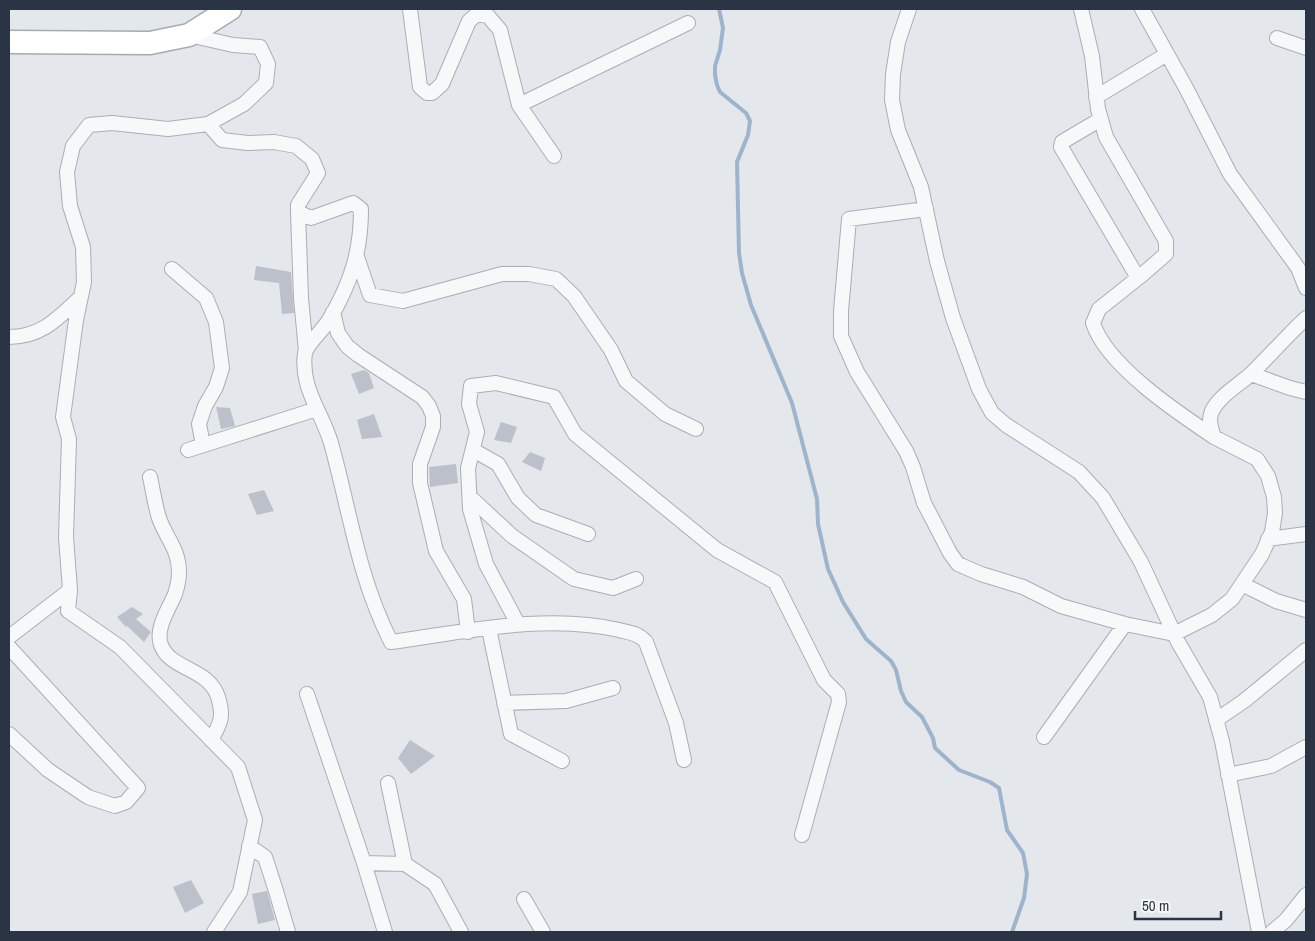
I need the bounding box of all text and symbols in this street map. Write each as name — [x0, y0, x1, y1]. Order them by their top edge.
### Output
scale bar — [1135, 888, 1221, 920]
text: 50 m — [1142, 895, 1169, 916]

